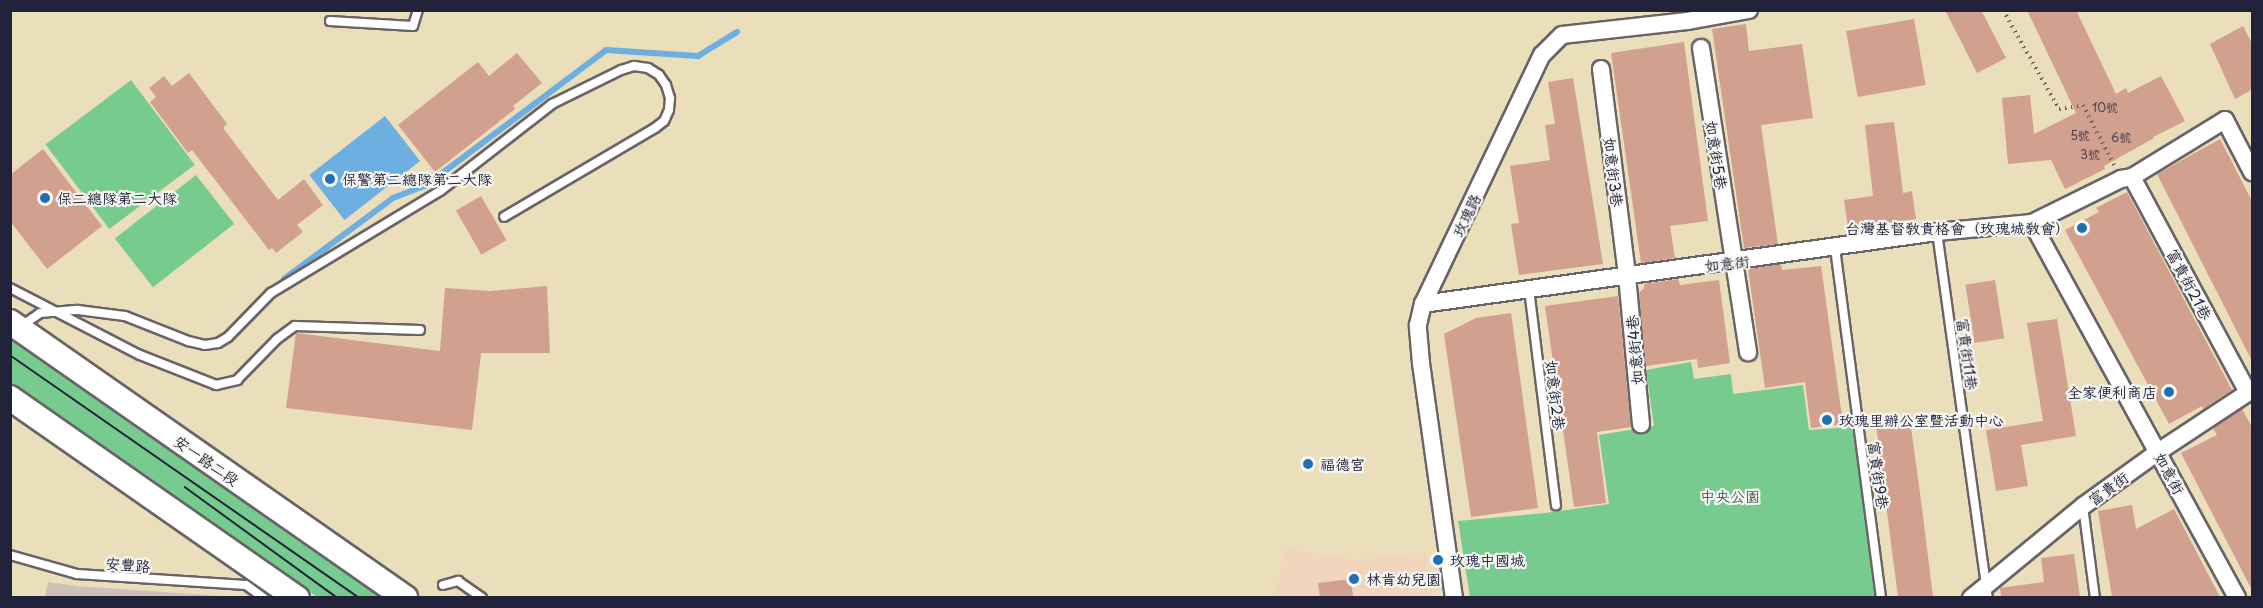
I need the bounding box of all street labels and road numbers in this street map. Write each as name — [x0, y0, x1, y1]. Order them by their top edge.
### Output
street label: 如意街5巷 — [1703, 119, 1731, 191]
street label: 如意街3巷 — [1601, 136, 1627, 208]
street label: 玫瑰路 — [1448, 191, 1484, 239]
street label: 富貴街21巷 — [2164, 246, 2216, 322]
street label: 如意街 — [1704, 251, 1750, 275]
street label: 如意街4巷 — [1622, 314, 1646, 386]
street label: 富貴街11巷 — [1954, 317, 1982, 391]
street label: 如意街2巷 — [1543, 359, 1569, 431]
street label: 安一路二段 — [171, 431, 243, 489]
street label: 富貴街9巷 — [1865, 440, 1893, 510]
street label: 如意街 — [2151, 449, 2189, 497]
street label: 富貴街 — [2085, 467, 2131, 509]
street label: 安豐路 — [105, 553, 151, 575]

